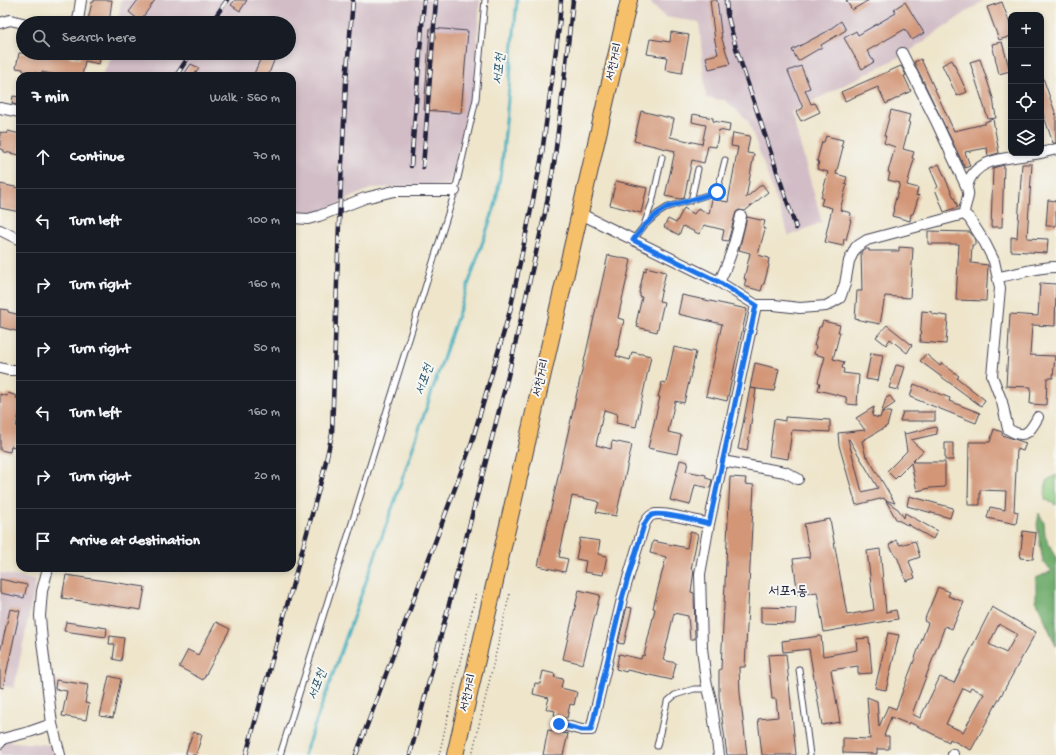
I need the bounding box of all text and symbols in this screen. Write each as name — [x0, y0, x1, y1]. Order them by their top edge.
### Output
map controls — [1008, 12, 1044, 156]
button: + — [1008, 12, 1044, 48]
search box — [16, 16, 296, 60]
icon: search — [30, 27, 52, 49]
text: Search here — [62, 29, 136, 47]
street label: 서천거리 — [604, 42, 626, 82]
button: − — [1008, 48, 1044, 84]
water label: 서포천 — [491, 51, 509, 85]
button: locate — [1008, 84, 1044, 120]
text: 7 min — [32, 88, 69, 108]
text: Walk · 560 m — [210, 91, 280, 106]
button: layers — [1008, 120, 1044, 156]
icon: ahead — [32, 146, 54, 168]
text: Continue — [70, 148, 124, 166]
text: 70 m — [254, 149, 280, 164]
route start — [708, 183, 726, 201]
icon: left — [32, 210, 54, 232]
text: Turn left — [70, 212, 121, 230]
text: 100 m — [248, 213, 280, 228]
icon: right — [32, 274, 54, 296]
text: Turn right — [70, 276, 130, 294]
text: 160 m — [248, 277, 280, 292]
icon: right — [32, 338, 54, 360]
text: Turn right — [70, 340, 130, 358]
text: 50 m — [253, 341, 280, 356]
street label: 서천거리 — [531, 358, 553, 398]
water label: 서포천 — [413, 361, 438, 397]
icon: left — [32, 402, 54, 424]
text: Turn left — [70, 404, 121, 422]
text: 160 m — [248, 405, 280, 420]
icon: right — [32, 466, 54, 488]
text: Turn right — [70, 468, 130, 486]
text: 20 m — [254, 469, 280, 484]
icon: arrive — [32, 530, 54, 552]
text: Arrive at destination — [70, 532, 200, 550]
district label: 서포1동 — [768, 584, 808, 601]
water label: 서포천 — [306, 666, 331, 702]
street label: 서천거리 — [458, 673, 480, 713]
route end — [550, 715, 568, 733]

